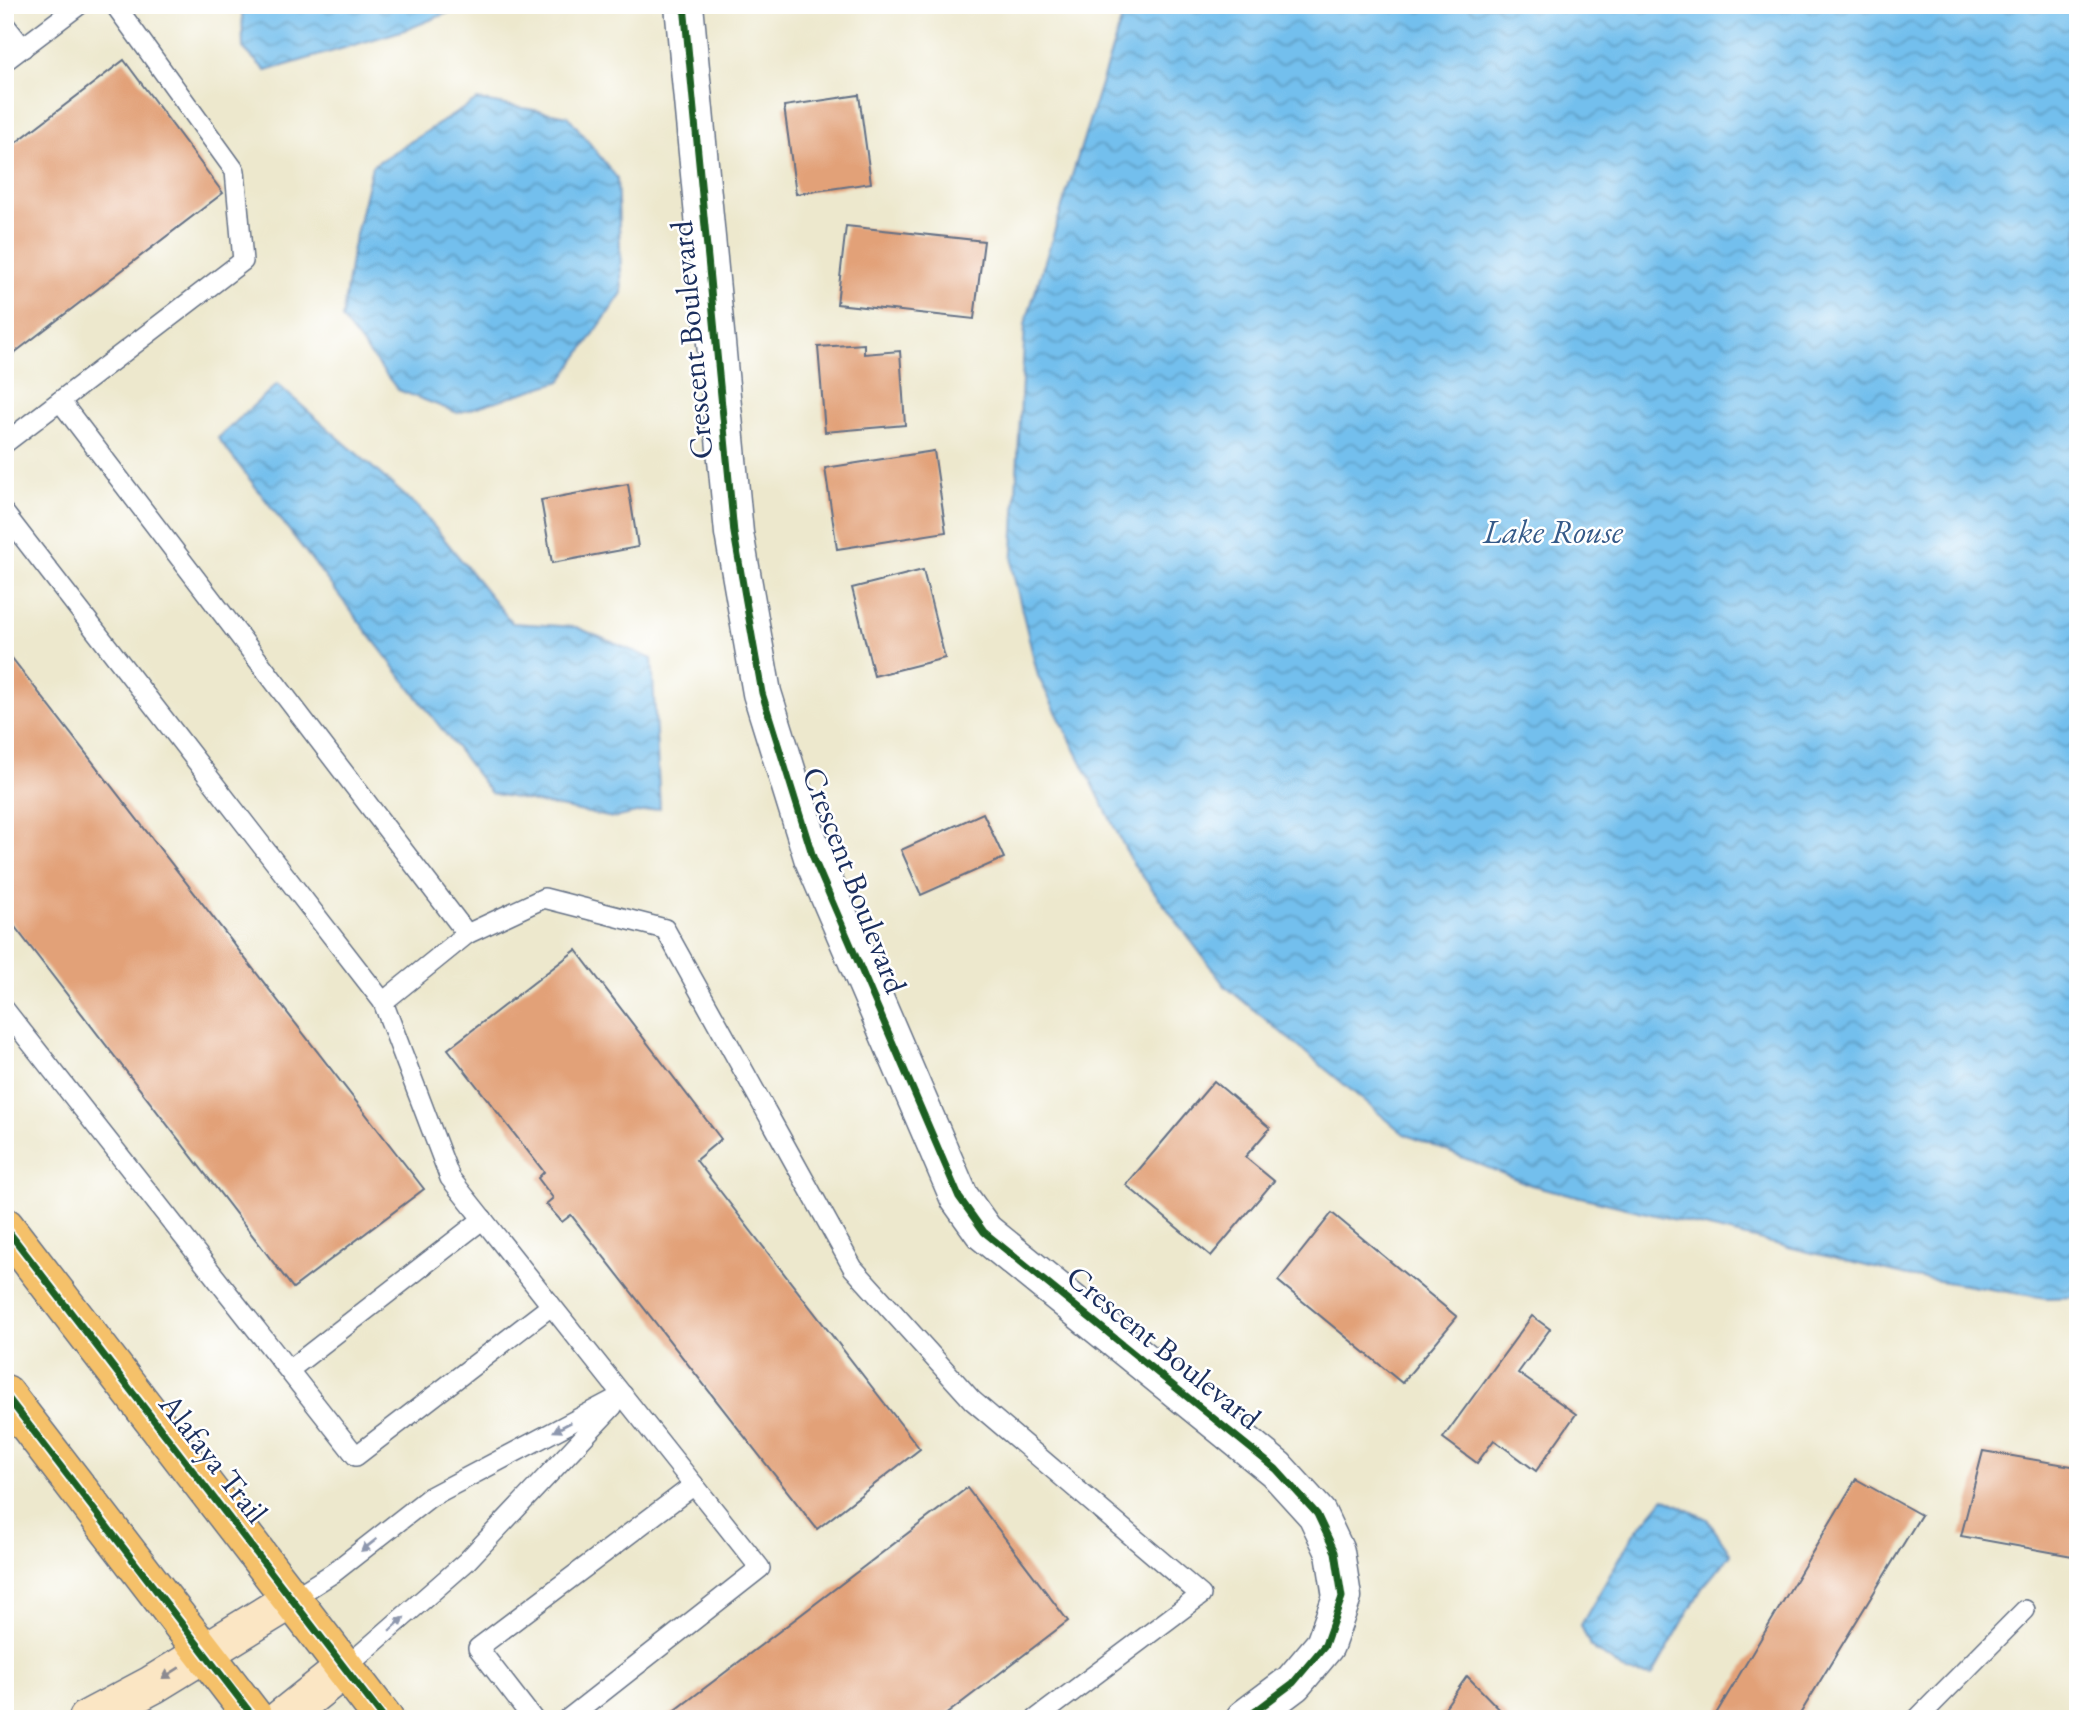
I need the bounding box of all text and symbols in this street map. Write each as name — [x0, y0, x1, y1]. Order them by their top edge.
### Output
street label: Crescent Boulevard — [660, 218, 722, 461]
water label: Lake Rouse — [1482, 510, 1624, 553]
street label: Crescent Boulevard — [793, 761, 918, 1000]
street label: Crescent Boulevard — [1058, 1255, 1271, 1439]
street label: Alafaya Trail — [149, 1383, 278, 1532]
one-way arrow — [553, 1421, 572, 1433]
one-way arrow — [360, 1537, 378, 1551]
one-way arrow — [388, 1616, 405, 1632]
one-way arrow — [161, 1667, 181, 1680]

